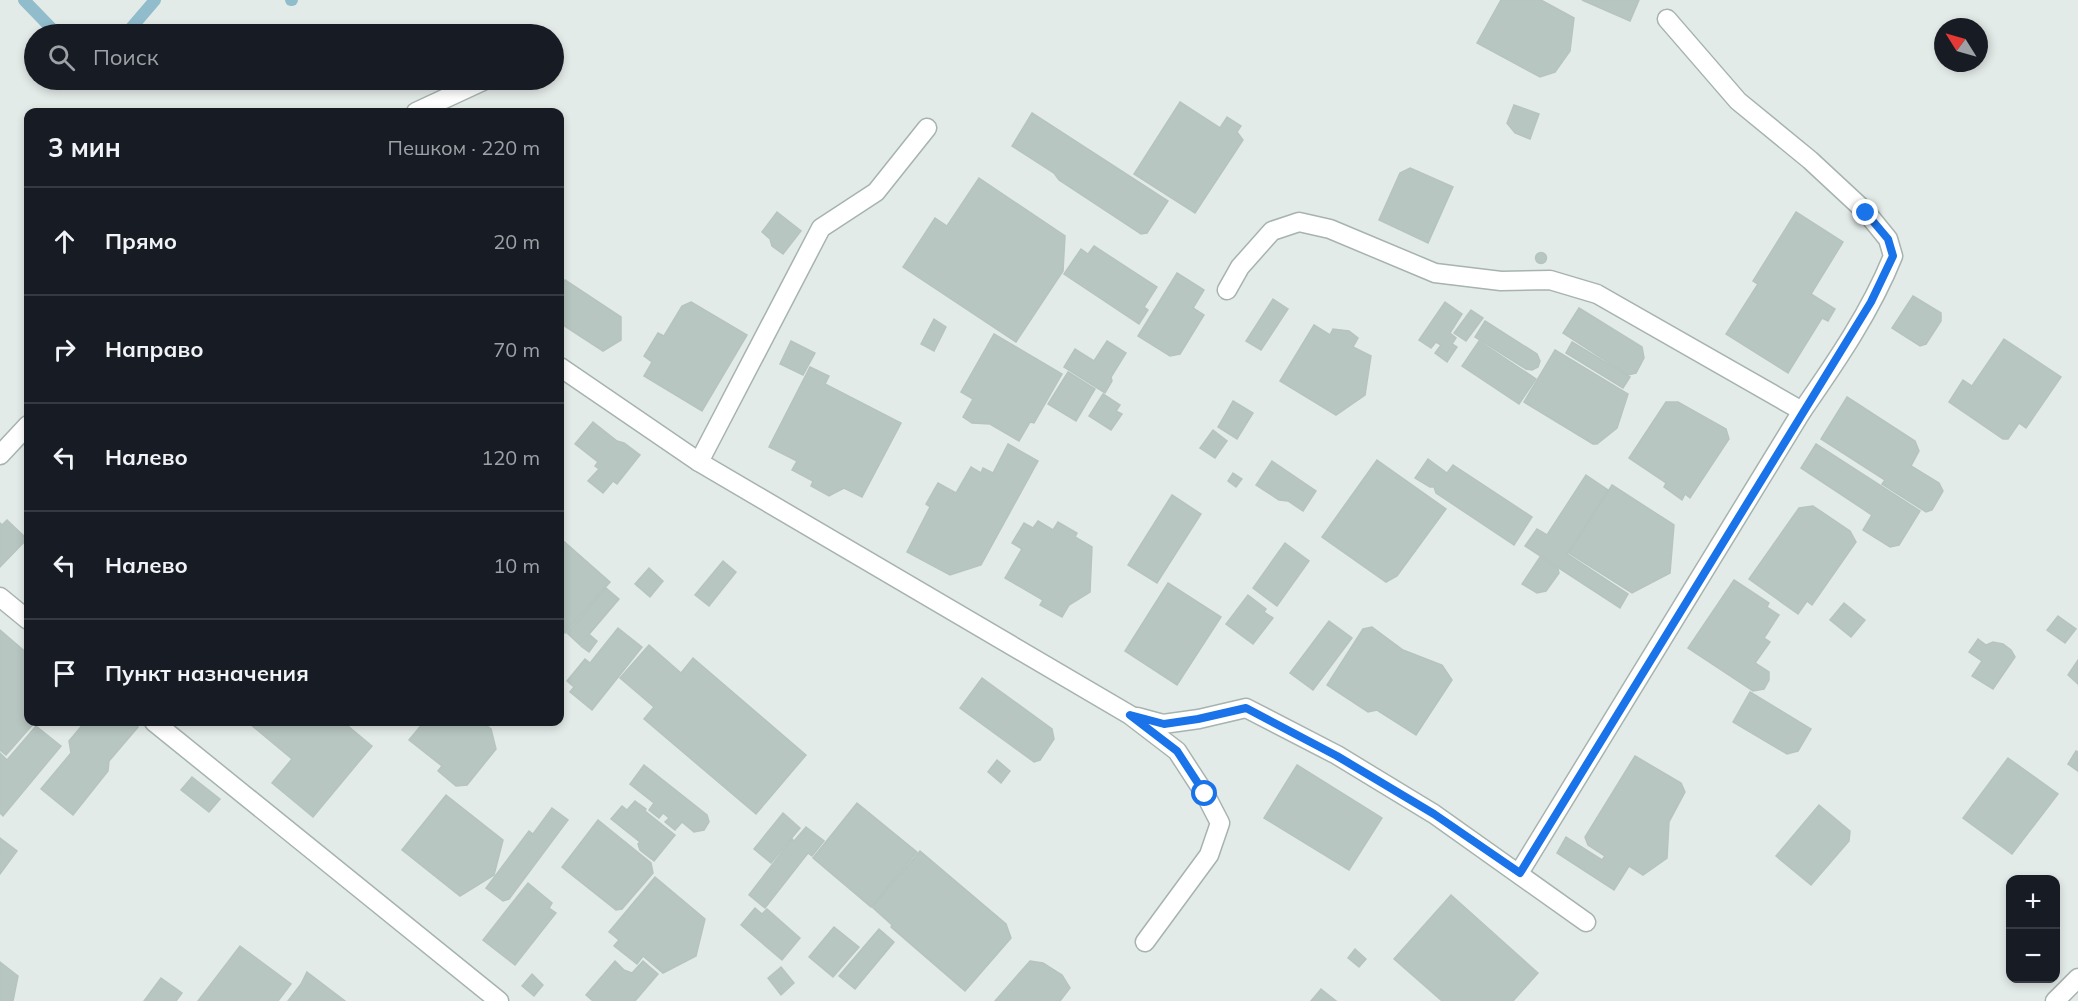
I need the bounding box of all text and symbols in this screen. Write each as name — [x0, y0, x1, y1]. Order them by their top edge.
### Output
north arrow — [1934, 18, 1988, 72]
search box — [24, 24, 564, 90]
icon: search — [45, 41, 78, 74]
text: Поиск — [93, 43, 159, 71]
text: 3 мин — [48, 131, 121, 164]
text: Пешком · 220 m — [388, 135, 540, 160]
route end — [1852, 199, 1878, 225]
icon: ahead — [48, 225, 81, 258]
text: Прямо — [105, 227, 177, 255]
text: 20 m — [493, 229, 540, 254]
icon: right — [48, 333, 81, 366]
text: Направо — [105, 335, 203, 363]
text: 70 m — [493, 337, 540, 362]
icon: left — [48, 441, 81, 474]
text: Налево — [105, 443, 188, 471]
text: 120 m — [481, 445, 540, 470]
icon: left — [48, 549, 81, 582]
text: Налево — [105, 551, 188, 579]
text: 10 m — [493, 553, 540, 578]
icon: arrive — [48, 657, 81, 690]
text: Пункт назначения — [105, 659, 309, 687]
route start — [1191, 780, 1217, 806]
map controls — [2006, 875, 2060, 983]
button: + — [2006, 875, 2060, 929]
button: − — [2006, 929, 2060, 983]

